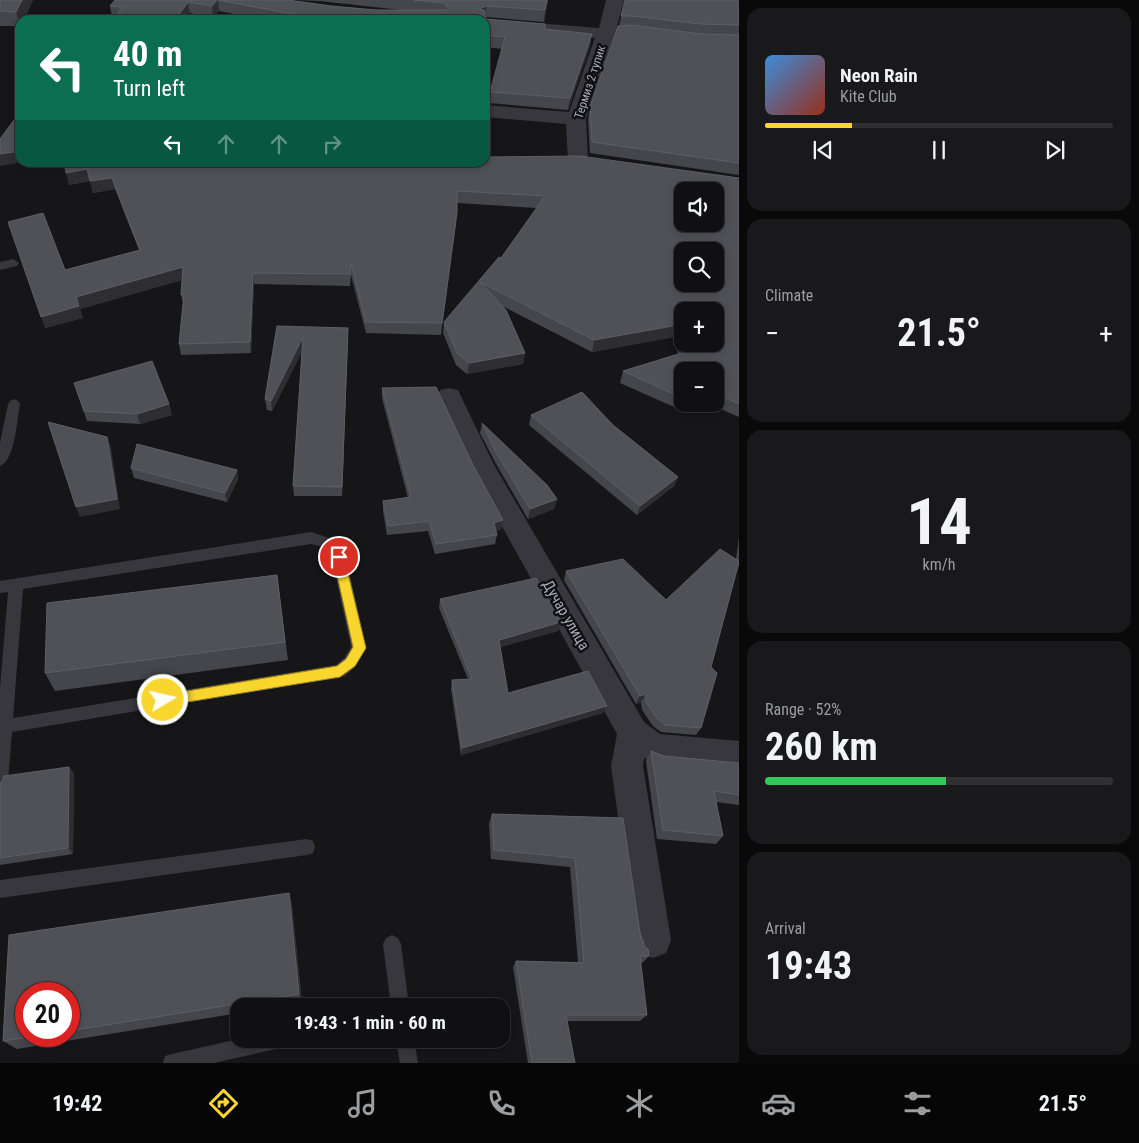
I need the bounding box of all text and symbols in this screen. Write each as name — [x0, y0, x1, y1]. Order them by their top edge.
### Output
text: 40 m — [113, 34, 182, 75]
icon: left — [30, 35, 95, 100]
street label: Термиз 2 тупик — [572, 43, 608, 120]
text: Neon Rain — [840, 64, 918, 87]
text: Turn left — [113, 76, 185, 101]
text: Kite Club — [840, 87, 897, 106]
icon: left — [159, 130, 187, 158]
icon: ahead — [212, 130, 240, 158]
icon: ahead — [265, 130, 293, 158]
icon: right — [318, 130, 346, 158]
icon: previous — [809, 136, 837, 164]
icon: pause — [925, 136, 953, 164]
icon: next — [1041, 136, 1069, 164]
map controls — [674, 182, 724, 412]
button: sound — [674, 182, 724, 232]
button: search — [674, 242, 724, 292]
text: Climate — [765, 286, 813, 305]
button: + — [674, 302, 724, 352]
text: 21.5° — [897, 311, 981, 355]
text: − — [765, 317, 779, 350]
text: + — [1099, 317, 1113, 350]
button: − — [674, 362, 724, 412]
text: 14 — [906, 484, 972, 560]
pin — [318, 536, 360, 578]
icon: arrive — [325, 543, 353, 571]
text: km/h — [923, 555, 955, 574]
street label: Дучар улица — [539, 577, 593, 653]
position arrow — [136, 673, 188, 725]
text: Range · 52% — [765, 700, 841, 719]
text: 260 km — [765, 725, 878, 769]
text: Arrival — [765, 919, 806, 938]
text: 19:43 — [765, 944, 852, 988]
speed limit sign: 20 — [15, 982, 80, 1047]
text: 19:43 · 1 min · 60 m — [294, 1011, 446, 1034]
icon: directions — [206, 1086, 241, 1121]
icon: music — [345, 1086, 380, 1121]
icon: phone — [484, 1086, 519, 1121]
icon: climate — [622, 1086, 657, 1121]
icon: car — [761, 1086, 796, 1121]
icon: filters — [900, 1086, 935, 1121]
text: 19:42 — [52, 1091, 102, 1116]
text: 21.5° — [1039, 1091, 1087, 1116]

